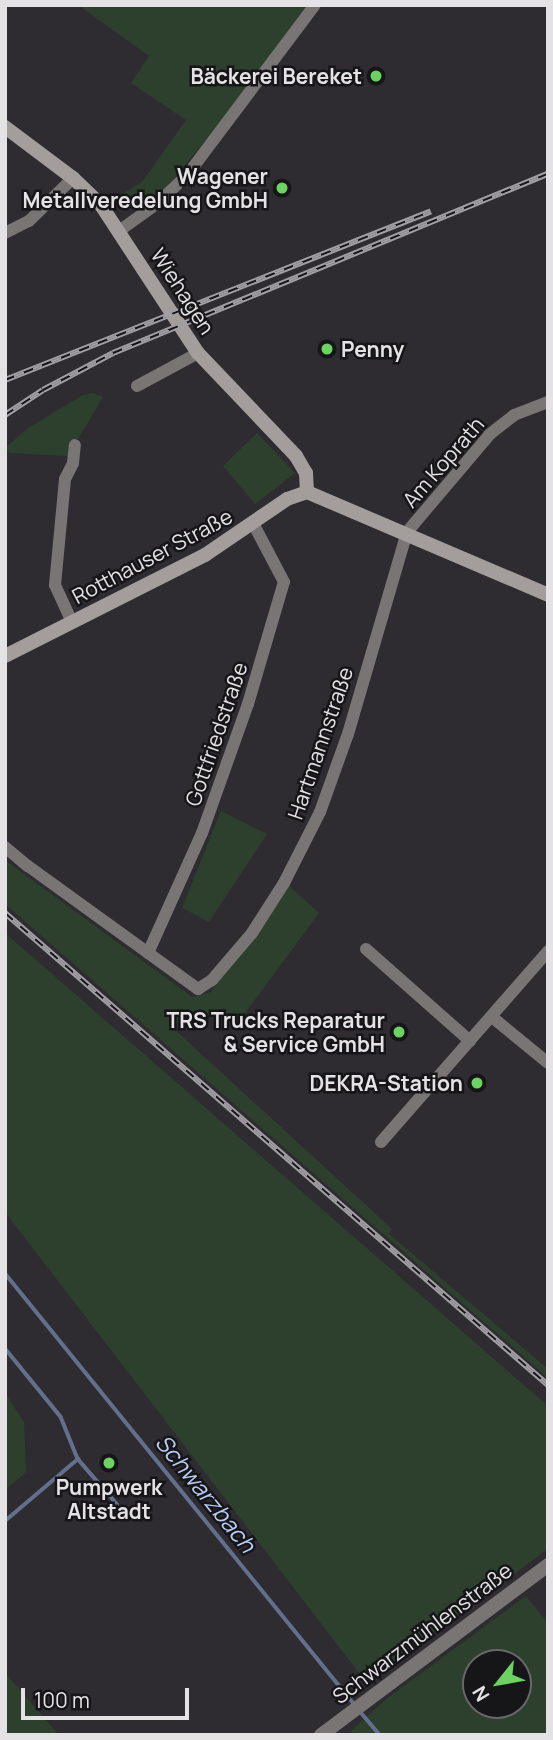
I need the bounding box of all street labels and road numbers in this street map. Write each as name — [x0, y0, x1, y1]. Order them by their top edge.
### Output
street label: Wiehagen — [146, 243, 220, 339]
street label: Am Koprath — [397, 412, 489, 512]
street label: Rotthauser Straße — [68, 503, 236, 609]
street label: Gottfriedstraße — [180, 659, 252, 809]
street label: Hartmannstraße — [282, 663, 358, 823]
street label: Schwarzmühlenstraße — [327, 1557, 517, 1709]

